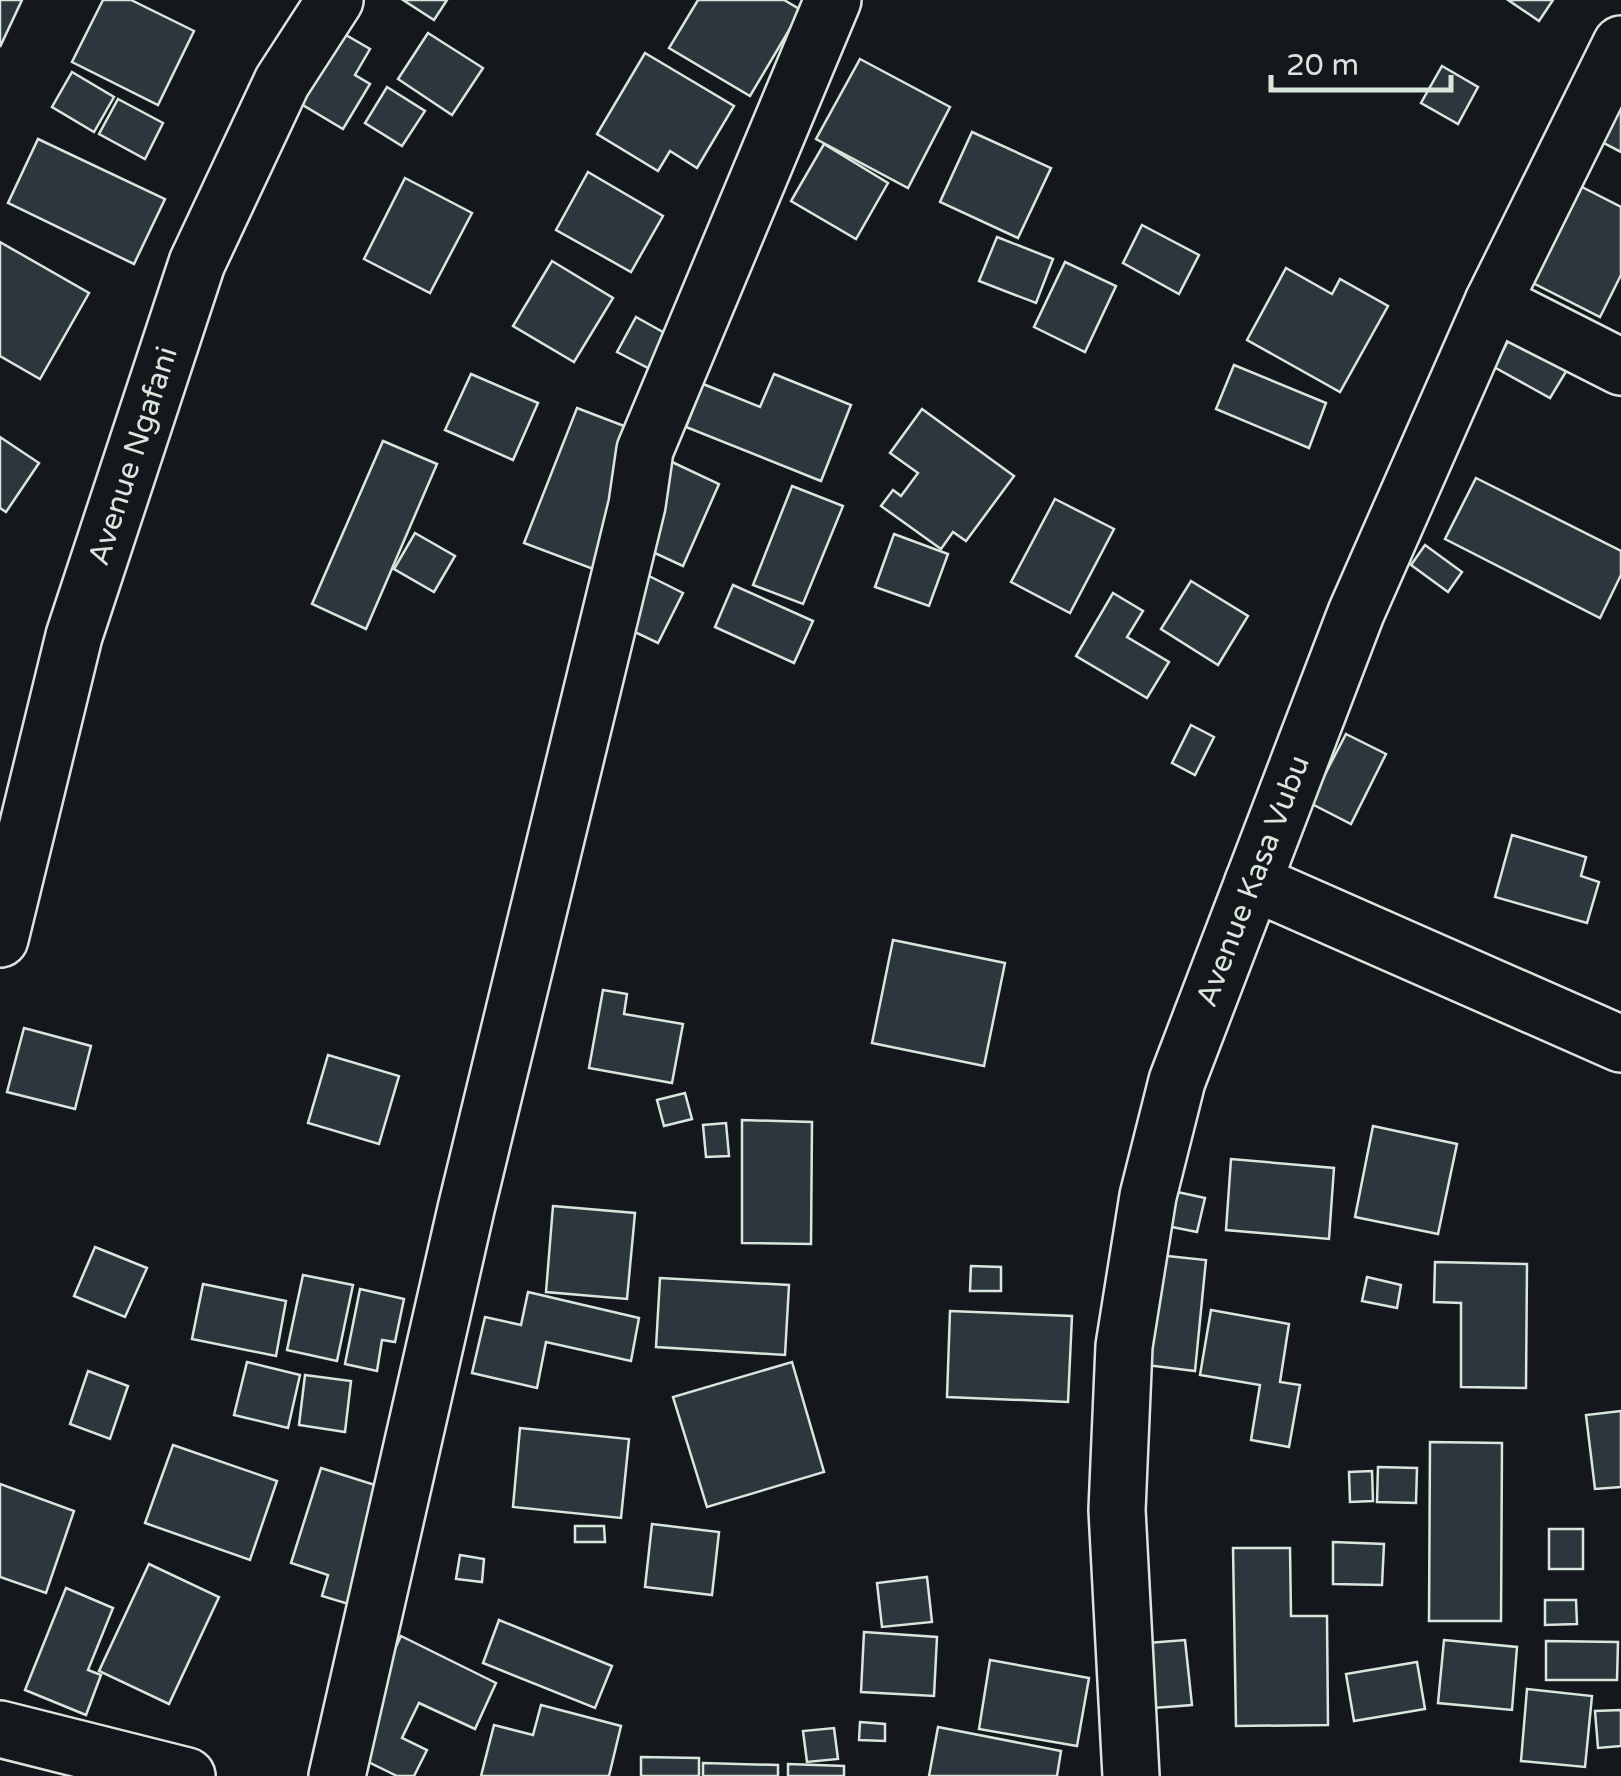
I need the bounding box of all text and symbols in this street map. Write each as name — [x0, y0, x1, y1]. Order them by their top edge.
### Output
scale bar — [1271, 30, 1451, 92]
text: 20 m — [1286, 47, 1359, 84]
street label: Avenue Ngafani — [80, 342, 186, 570]
street label: Avenue Kasa Vubu — [1188, 750, 1318, 1012]

